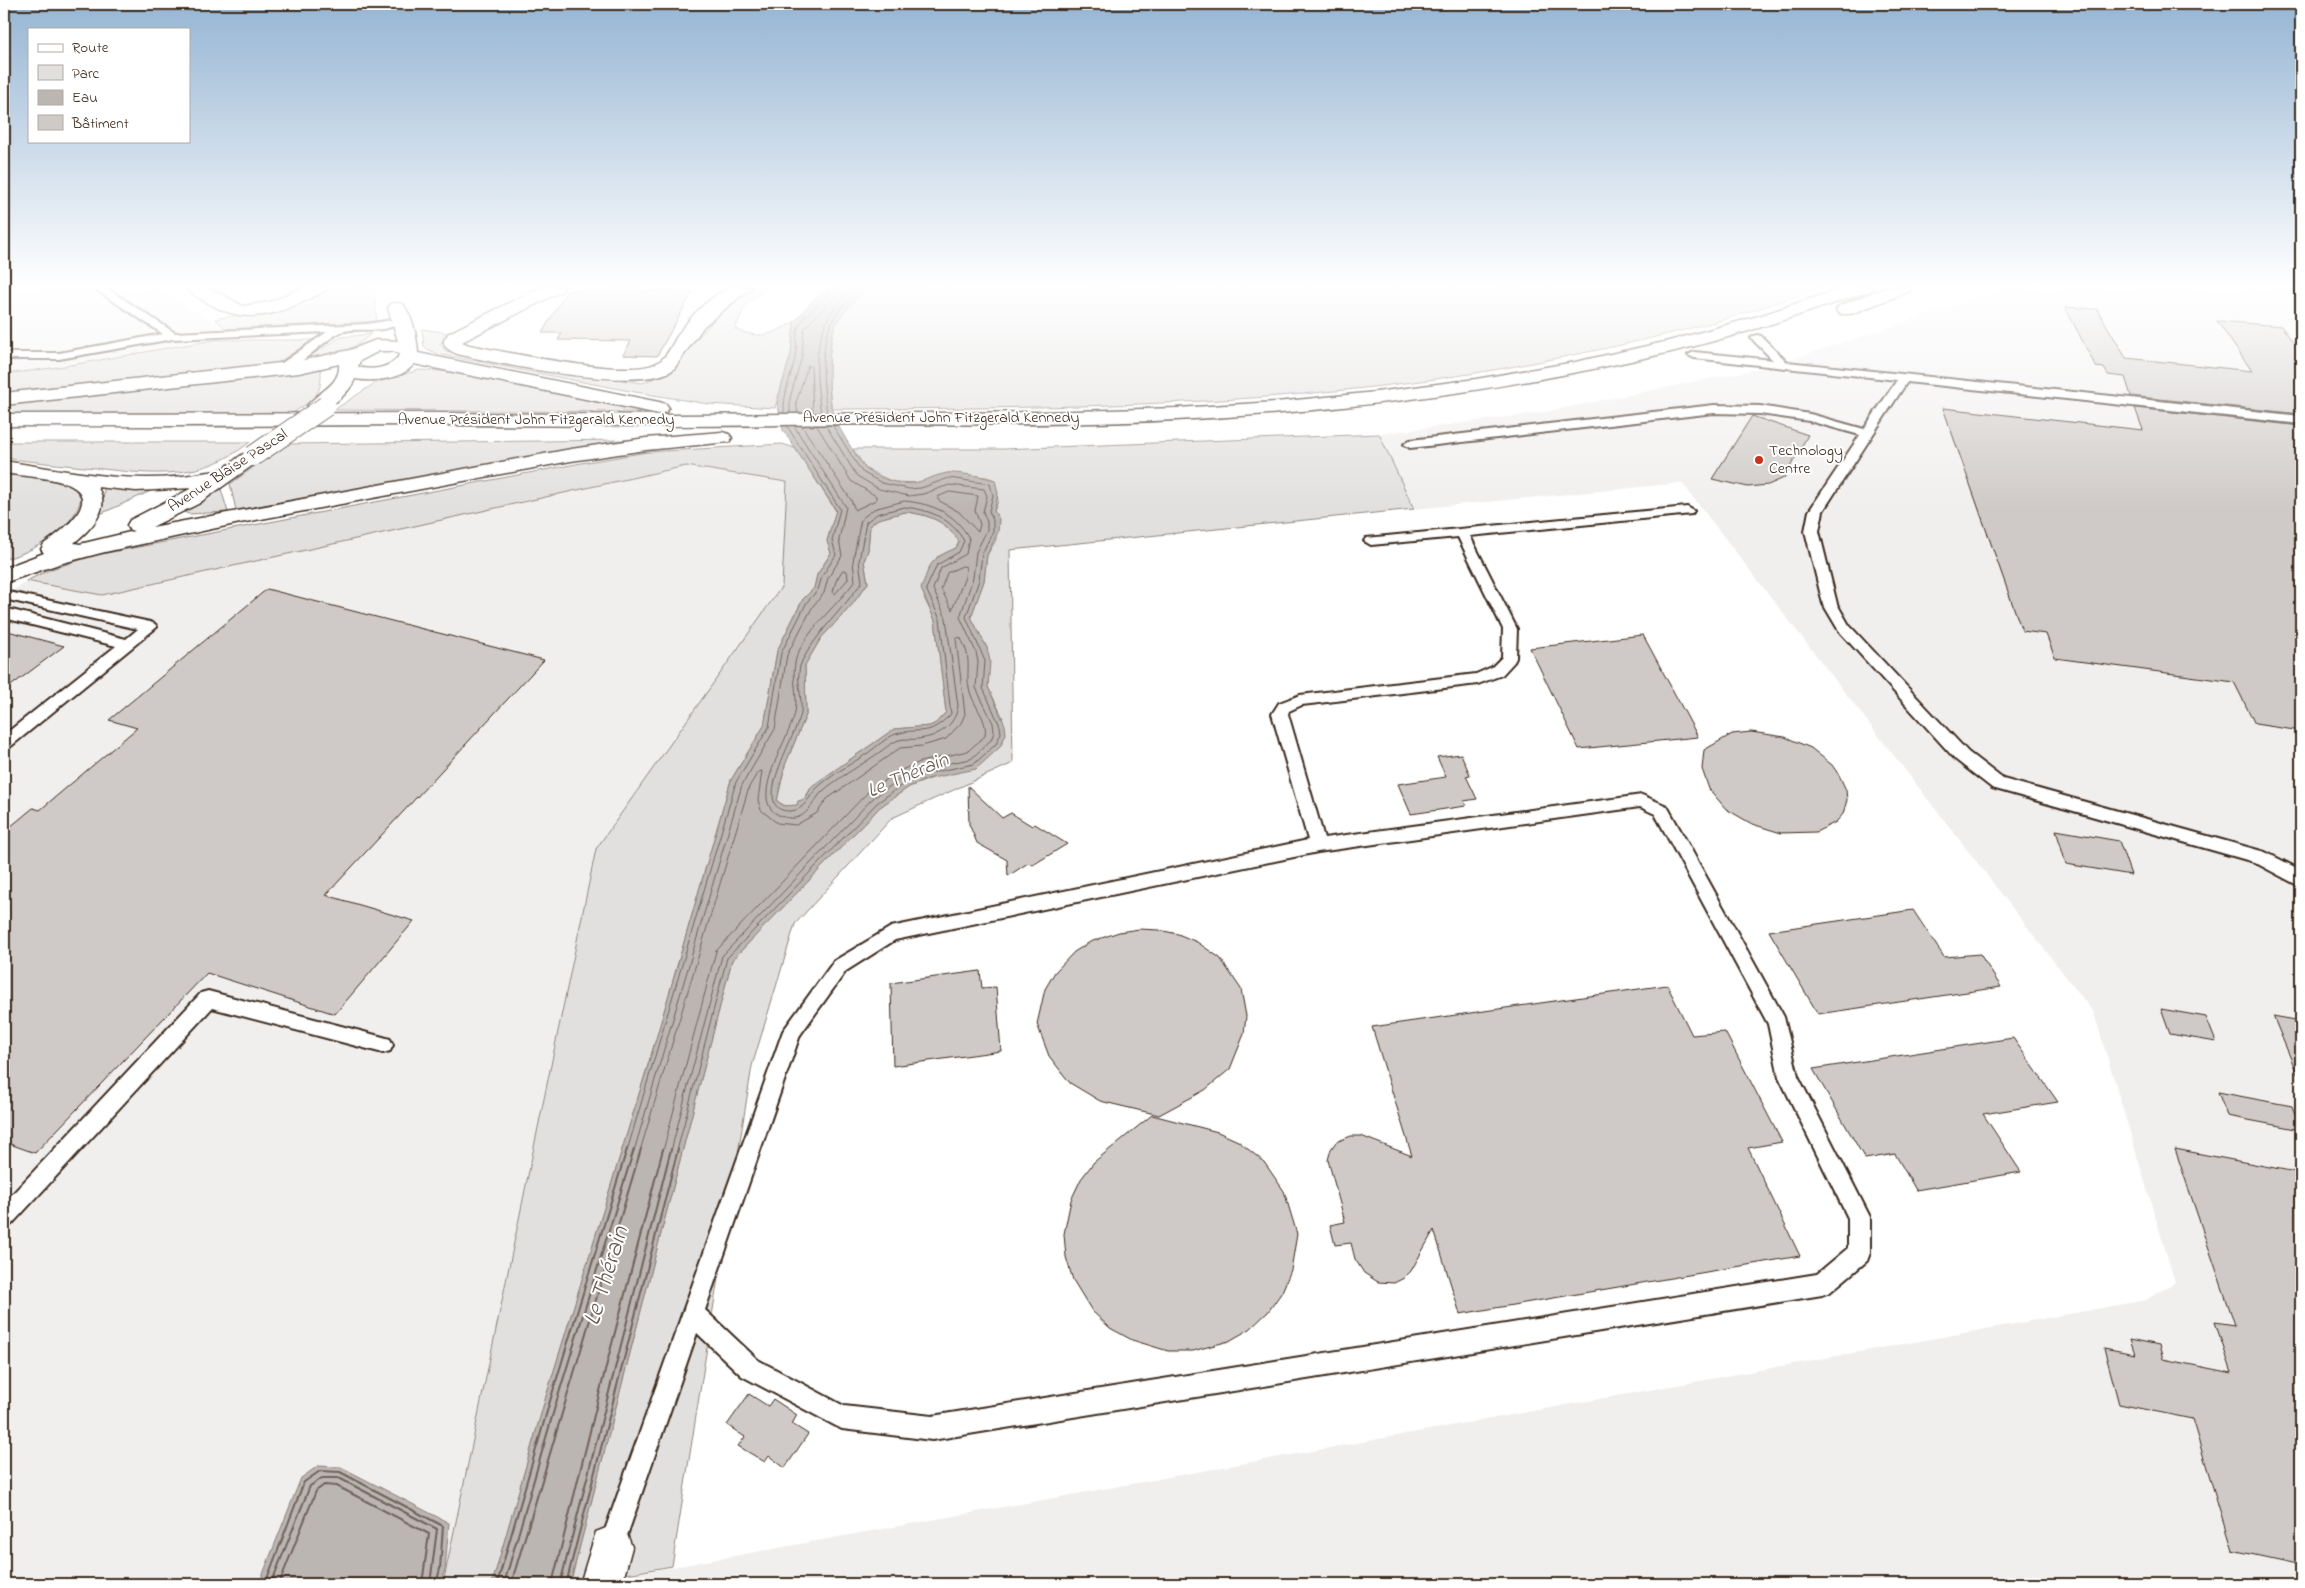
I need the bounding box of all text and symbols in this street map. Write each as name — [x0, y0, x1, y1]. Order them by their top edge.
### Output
legend — [28, 28, 190, 142]
text: Route — [72, 37, 109, 59]
text: Parc — [72, 63, 100, 85]
text: Eau — [72, 87, 98, 109]
text: Bâtiment — [71, 113, 129, 135]
street label: Avenue Président John Fitzgerald Kennedy — [803, 406, 1079, 430]
street label: Avenue Président John Fitzgerald Kennedy — [398, 408, 674, 432]
street label: Avenue Blaise Pascal — [163, 423, 293, 519]
place label: Technology Centre — [1769, 439, 1843, 481]
marker: Technology Centre — [1753, 454, 1765, 466]
water label: Le Thérain — [863, 745, 954, 807]
water label: Le Thérain — [575, 1221, 639, 1330]

